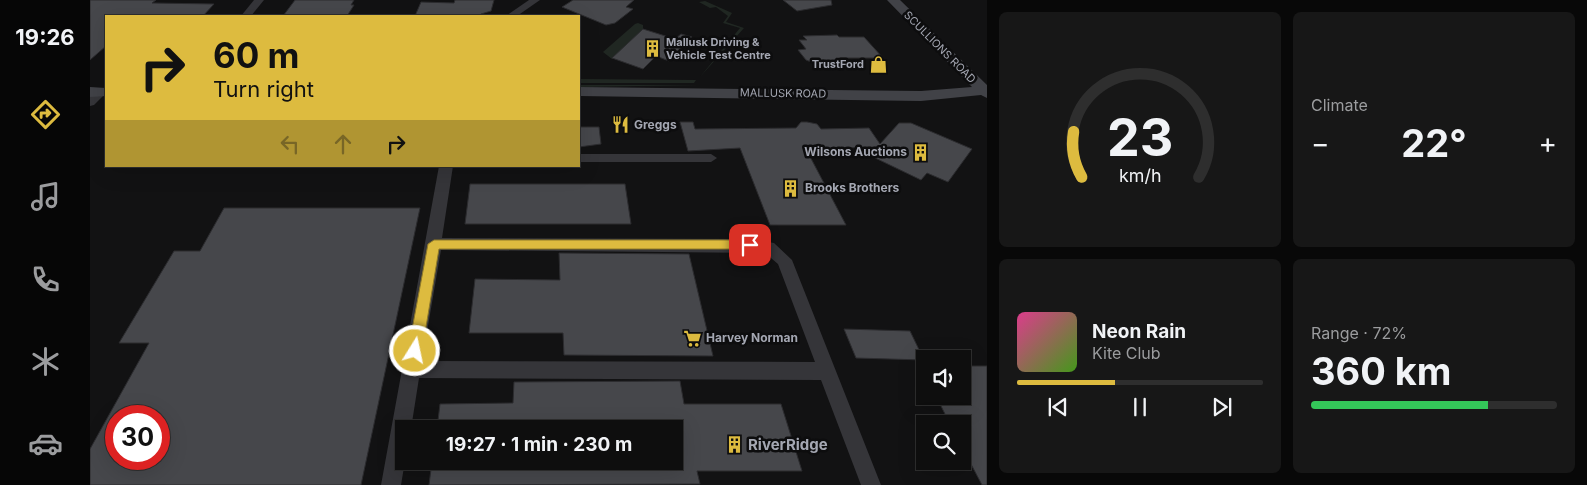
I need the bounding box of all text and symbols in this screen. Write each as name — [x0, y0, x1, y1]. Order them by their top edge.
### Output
street label: SCULLIONS ROAD — [901, 8, 979, 86]
text: 19:26 — [15, 24, 75, 50]
text: 60 m — [213, 34, 300, 76]
icon: right — [130, 35, 195, 100]
place label: Mallusk Driving & Vehicle Test Centre — [666, 35, 771, 62]
building icon: Mallusk Driving & Vehicle Test Centre — [642, 38, 662, 58]
shop icon: TrustFord — [868, 54, 888, 74]
place label: TrustFord — [812, 57, 864, 71]
text: Turn right — [213, 76, 314, 102]
street label: MALLUSK ROAD — [740, 85, 826, 101]
text: Climate — [1311, 95, 1368, 115]
icon: directions — [28, 97, 63, 132]
text: 23 — [1107, 106, 1173, 169]
restaurant icon: Greggs — [610, 115, 630, 135]
place label: Greggs — [634, 117, 677, 132]
text: 22° — [1401, 120, 1467, 166]
text: − — [1311, 126, 1330, 160]
text: + — [1538, 126, 1557, 160]
icon: left — [276, 130, 304, 158]
icon: ahead — [329, 130, 357, 158]
icon: right — [382, 130, 410, 158]
building icon: Wilsons Auctions — [911, 142, 931, 162]
place label: Wilsons Auctions — [804, 144, 907, 159]
text: km/h — [1119, 165, 1161, 186]
building icon: Brooks Brothers — [781, 178, 801, 198]
icon: music — [28, 179, 63, 214]
place label: Brooks Brothers — [805, 180, 900, 195]
pin — [729, 224, 771, 266]
icon: arrive — [736, 231, 764, 259]
icon: phone — [28, 262, 63, 297]
text: Neon Rain — [1092, 320, 1186, 343]
text: Range · 72% — [1311, 323, 1407, 343]
position arrow — [388, 324, 440, 376]
supermarket icon: Harvey Norman — [682, 328, 702, 348]
place label: Harvey Norman — [706, 330, 798, 345]
text: Kite Club — [1092, 343, 1161, 363]
icon: climate — [28, 344, 63, 379]
text: 360 km — [1311, 348, 1452, 394]
map controls — [916, 350, 971, 470]
button: sound — [916, 350, 971, 405]
icon: previous — [1044, 393, 1072, 421]
icon: pause — [1126, 393, 1154, 421]
icon: next — [1208, 393, 1236, 421]
speed limit sign: 30 — [105, 405, 170, 470]
button: search — [916, 415, 971, 470]
icon: car — [28, 426, 63, 461]
text: 19:27 · 1 min · 230 m — [446, 433, 632, 456]
building icon: RiverRidge — [724, 435, 744, 455]
place label: RiverRidge — [748, 435, 828, 454]

